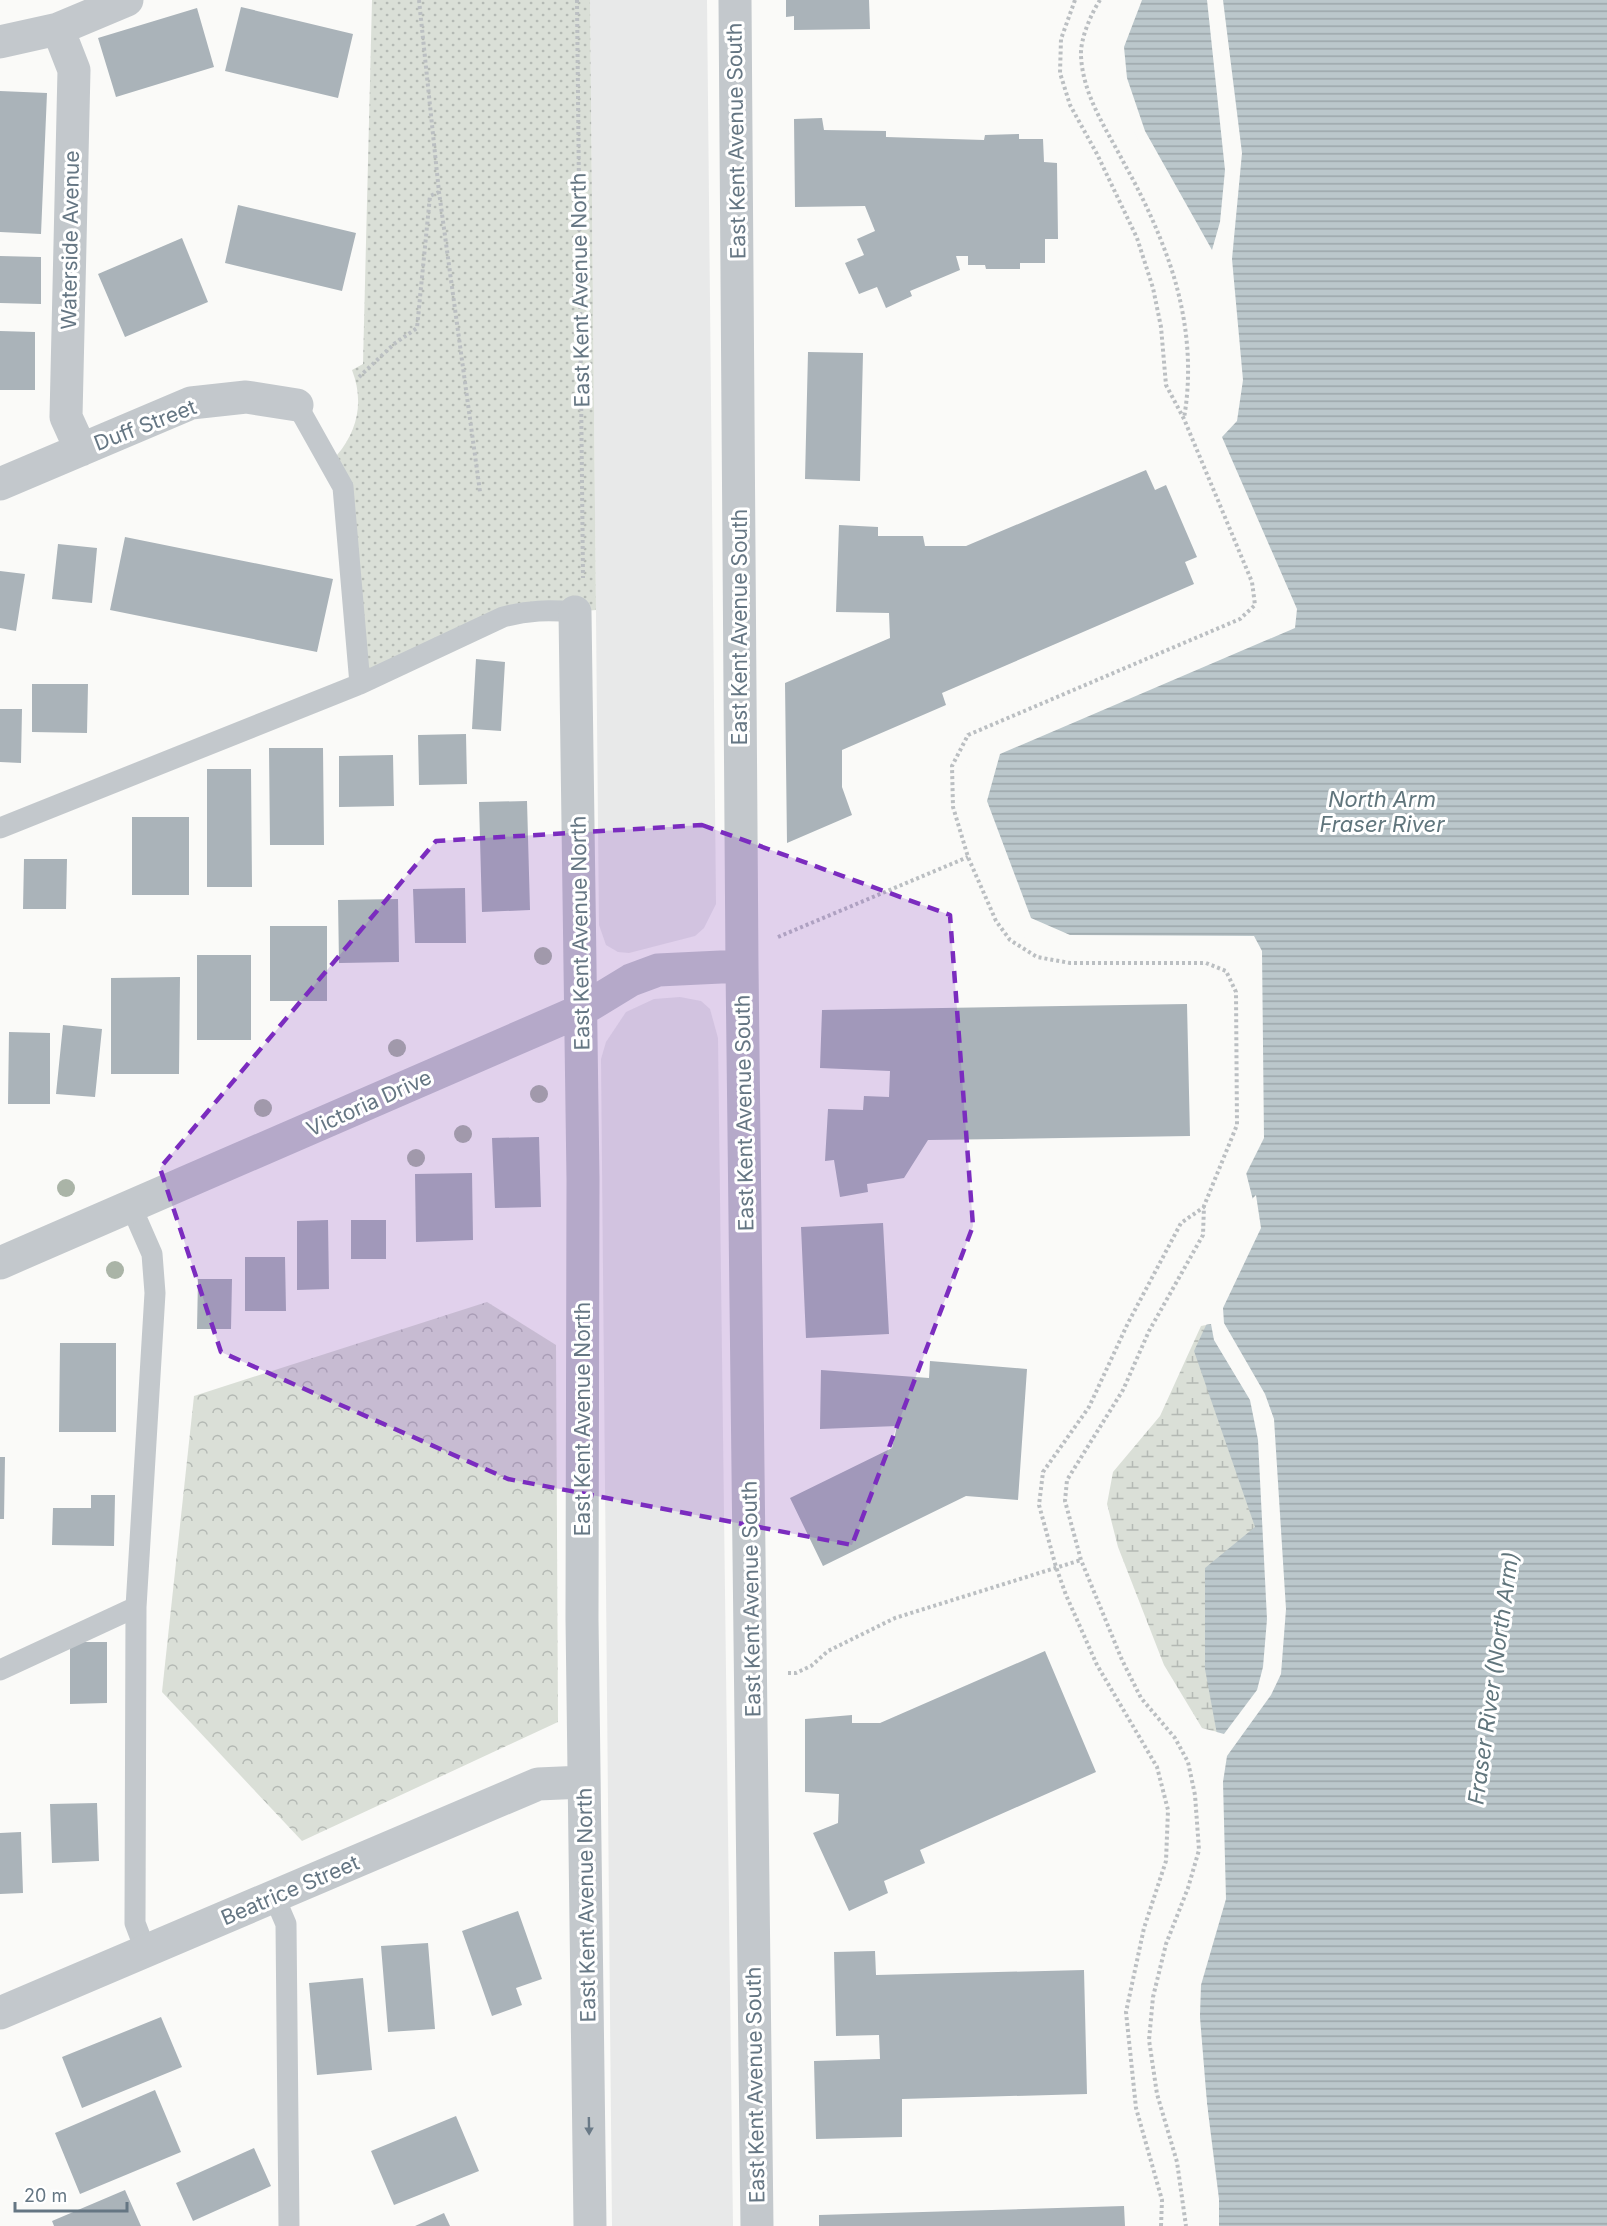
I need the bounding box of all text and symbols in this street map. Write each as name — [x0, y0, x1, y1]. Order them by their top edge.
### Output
street label: East Kent Avenue South — [721, 23, 751, 259]
street label: Waterside Avenue — [56, 150, 84, 330]
street label: East Kent Avenue North — [565, 173, 595, 407]
street label: Duff Street — [90, 394, 200, 456]
street label: East Kent Avenue South — [727, 509, 752, 745]
water label: North Arm Fraser River — [1320, 786, 1445, 837]
street label: East Kent Avenue North — [565, 816, 595, 1050]
street label: East Kent Avenue South — [729, 995, 759, 1231]
street label: Victoria Drive — [303, 1064, 435, 1142]
street label: East Kent Avenue North — [570, 1302, 595, 1536]
street label: East Kent Avenue South — [736, 1481, 766, 1717]
water label: Fraser River (North Arm) — [1462, 1550, 1524, 1806]
street label: East Kent Avenue North — [571, 1788, 601, 2022]
street label: Beatrice Street — [217, 1850, 363, 1930]
street label: East Kent Avenue South — [740, 1967, 770, 2203]
one-way arrow — [584, 2116, 594, 2135]
scale bar — [15, 2175, 128, 2213]
text: 20 m — [24, 2185, 67, 2206]

